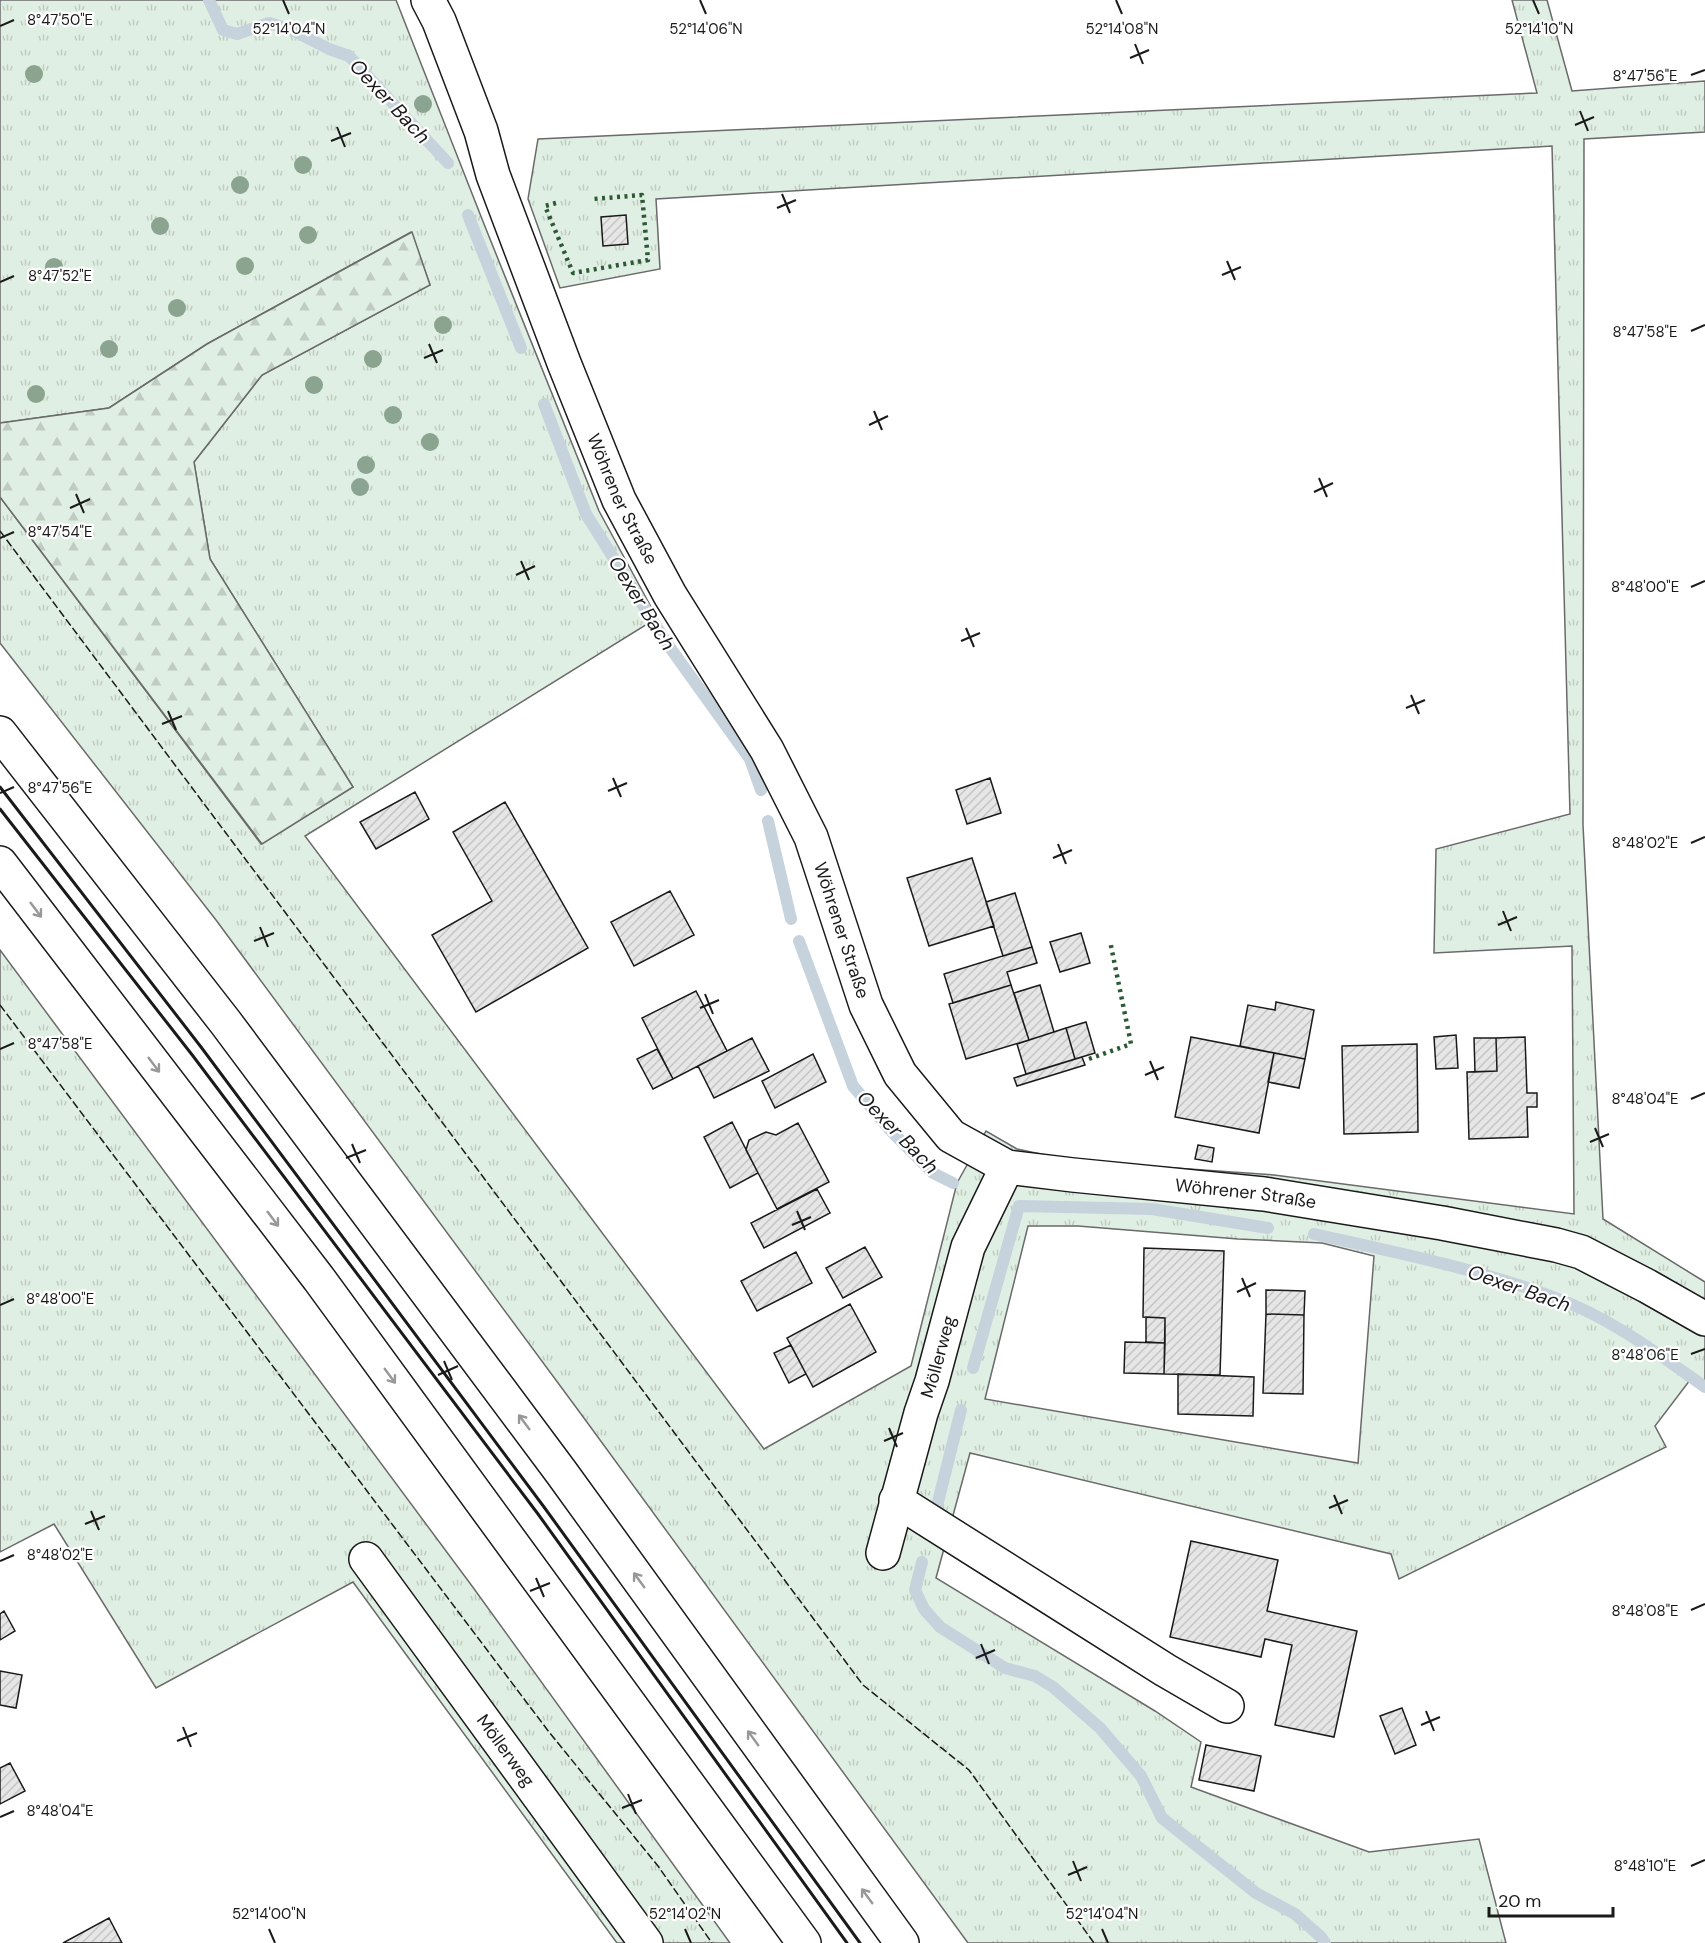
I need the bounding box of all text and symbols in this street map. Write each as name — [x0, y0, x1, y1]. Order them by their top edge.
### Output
text: 8°47'50"E — [27, 10, 93, 30]
text: 52°14'04"N — [253, 19, 325, 39]
text: 52°14'06"N — [669, 19, 743, 39]
text: 52°14'08"N — [1086, 19, 1158, 39]
text: 52°14'10"N — [1505, 19, 1573, 39]
water label: Oexer Bach — [344, 53, 436, 149]
text: 8°47'56"E — [1612, 66, 1678, 86]
text: 8°47'52"E — [28, 266, 92, 286]
text: 8°47'58"E — [1613, 322, 1677, 342]
street label: Wöhrener Straße — [582, 430, 663, 569]
text: 8°47'54"E — [28, 522, 92, 542]
water label: Oexer Bach — [603, 551, 681, 655]
text: 8°48'00"E — [1611, 577, 1679, 597]
text: 8°47'56"E — [27, 778, 93, 798]
text: 8°48'02"E — [1612, 833, 1678, 853]
street label: Wöhrener Straße — [808, 859, 875, 1002]
one-way arrow — [29, 902, 42, 918]
text: 8°47'58"E — [28, 1034, 92, 1054]
one-way arrow — [148, 1056, 161, 1072]
water label: Oexer Bach — [851, 1084, 945, 1180]
text: 8°48'04"E — [1611, 1089, 1679, 1109]
street label: Wöhrener Straße — [1174, 1173, 1318, 1214]
one-way arrow — [267, 1211, 279, 1227]
water label: Oexer Bach — [1464, 1258, 1574, 1318]
text: 8°48'00"E — [26, 1289, 94, 1309]
street label: Möllerweg — [915, 1313, 961, 1401]
text: 8°48'06"E — [1611, 1345, 1679, 1365]
one-way arrow — [383, 1367, 396, 1383]
one-way arrow — [517, 1415, 530, 1431]
text: 8°48'02"E — [27, 1545, 93, 1565]
one-way arrow — [633, 1572, 645, 1588]
text: 8°48'08"E — [1611, 1601, 1679, 1621]
street label: Möllerweg — [471, 1709, 540, 1792]
one-way arrow — [747, 1730, 759, 1746]
text: 8°48'04"E — [26, 1801, 94, 1821]
text: 8°48'10"E — [1614, 1856, 1676, 1876]
scale bar — [1489, 1880, 1614, 1918]
one-way arrow — [861, 1888, 874, 1904]
text: 20 m — [1498, 1889, 1541, 1913]
text: 52°14'00"N — [232, 1904, 306, 1924]
text: 52°14'02"N — [649, 1904, 721, 1924]
text: 52°14'04"N — [1066, 1904, 1138, 1924]

